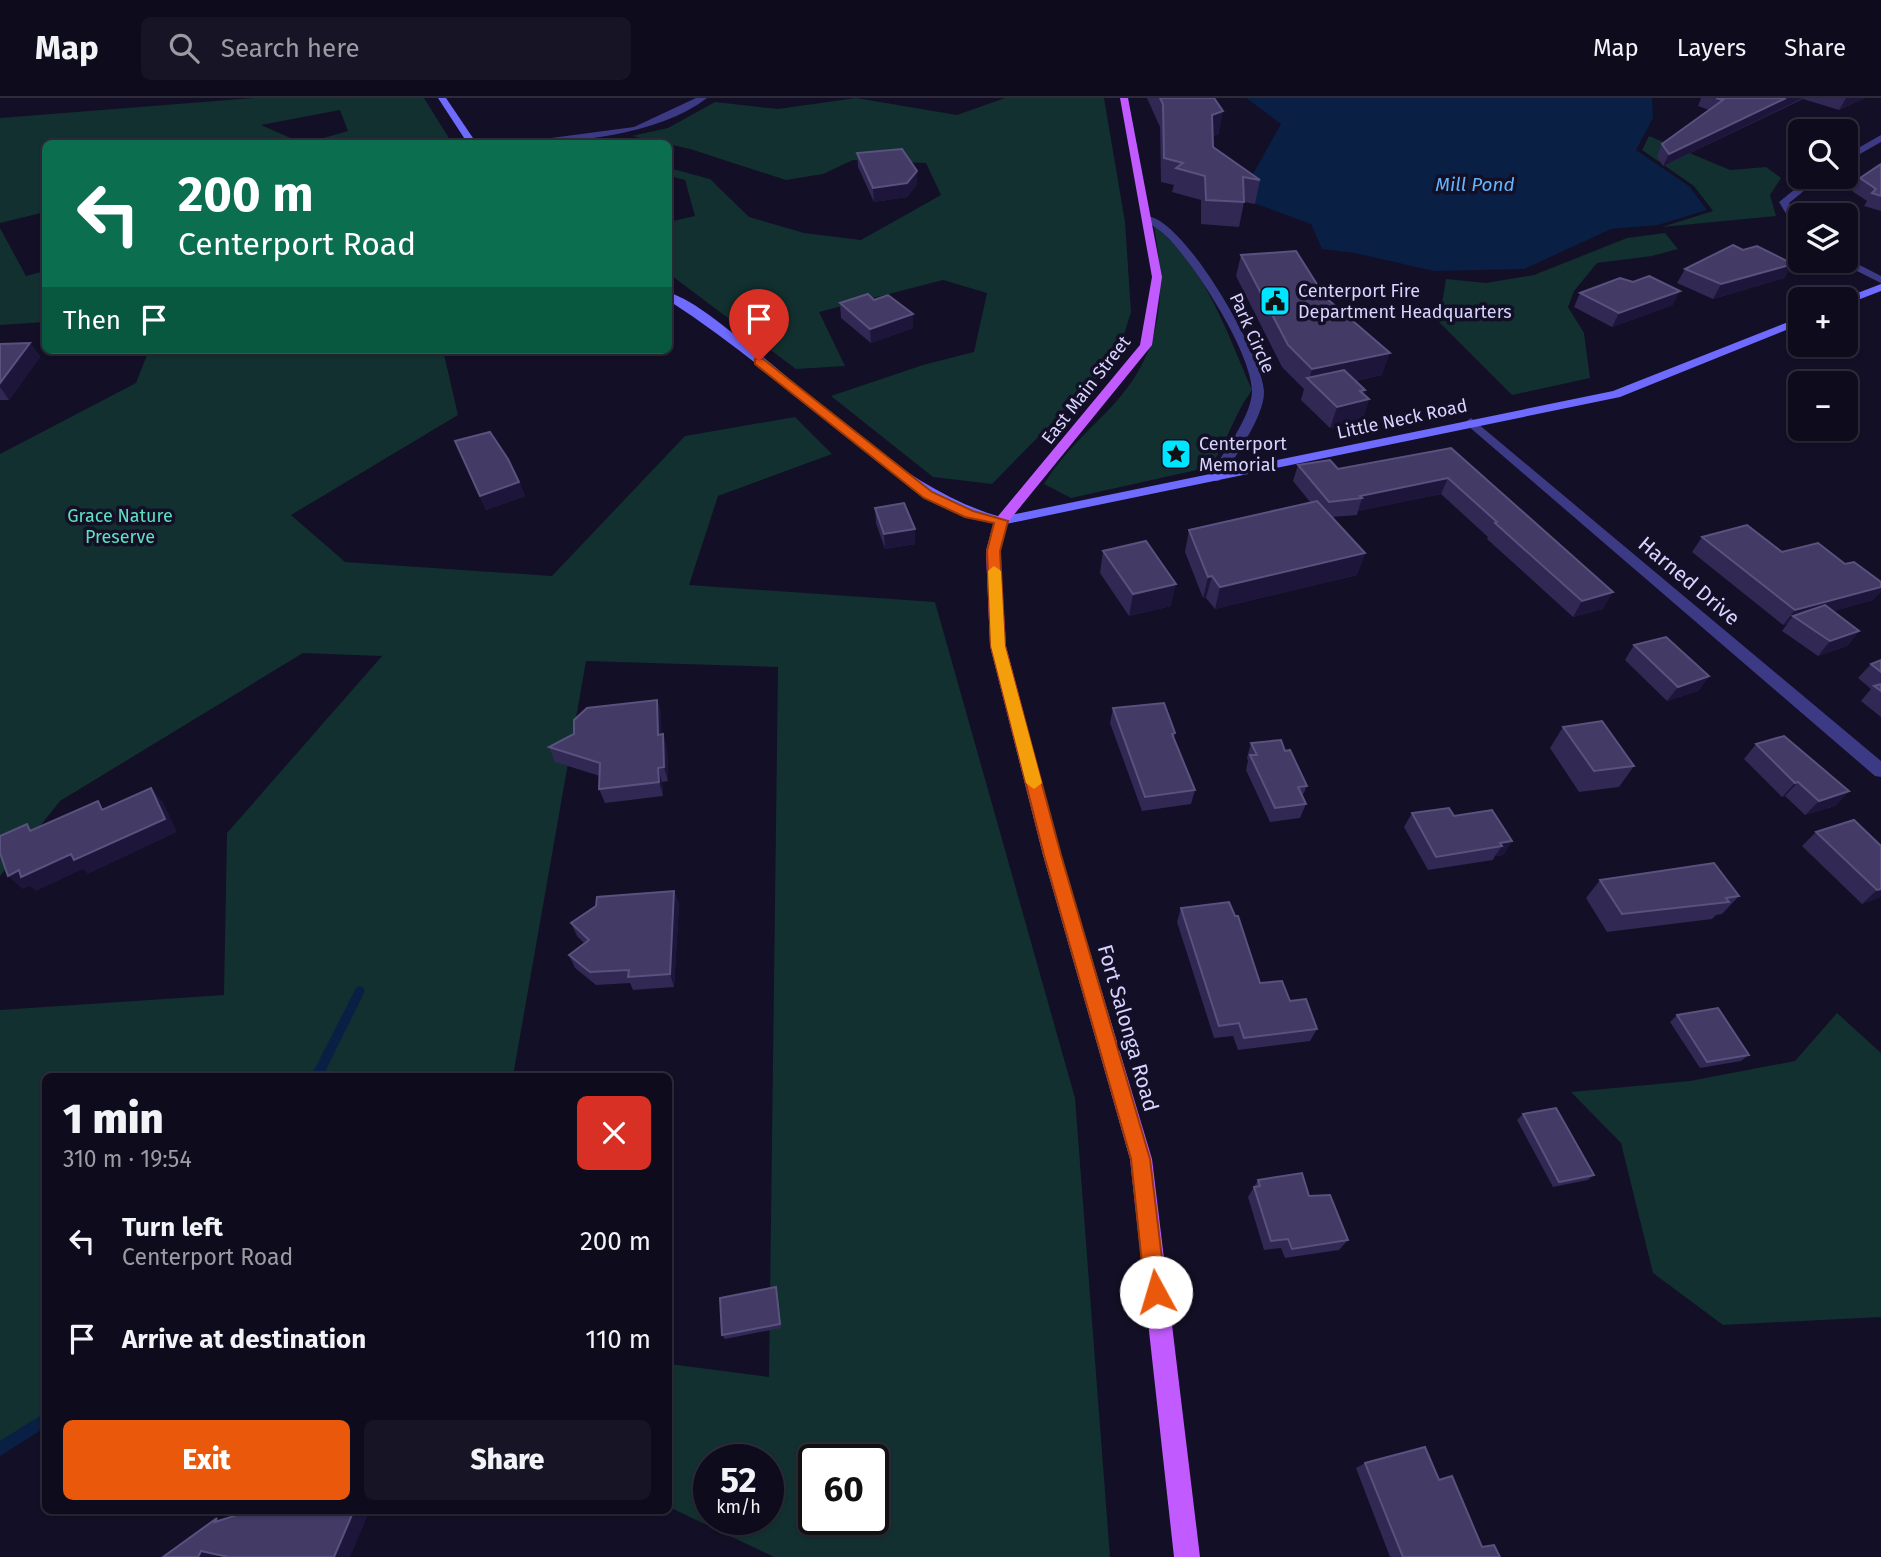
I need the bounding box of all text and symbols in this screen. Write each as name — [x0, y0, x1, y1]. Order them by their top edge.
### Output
search box — [141, 17, 631, 80]
text: Map — [35, 28, 99, 68]
icon: search — [165, 29, 203, 67]
text: Search here — [221, 33, 360, 64]
text: Map — [1593, 34, 1639, 62]
text: Layers — [1677, 34, 1746, 62]
text: Share — [1784, 34, 1846, 62]
map controls — [1788, 119, 1858, 441]
button: search — [1788, 119, 1858, 189]
text: 200 m — [178, 165, 314, 224]
icon: left — [63, 168, 154, 259]
water label: Mill Pond — [1435, 173, 1515, 196]
button: layers — [1788, 203, 1858, 273]
text: Centerport Road — [178, 225, 416, 263]
place label: Centerport Fire Department Headquarters — [1298, 280, 1512, 323]
public building icon: Centerport Fire Department Headquarters — [1258, 284, 1292, 318]
button: + — [1788, 287, 1858, 357]
pin — [729, 289, 789, 361]
street label: Park Circle — [1225, 290, 1279, 376]
icon: arrive — [740, 300, 778, 338]
icon: arrive — [135, 301, 173, 339]
text: Then — [63, 305, 121, 336]
street label: East Main Street — [1037, 331, 1136, 449]
button: − — [1788, 371, 1858, 441]
street label: Little Neck Road — [1335, 394, 1469, 444]
place label: Centerport Memorial — [1199, 433, 1287, 476]
place icon: Centerport Memorial — [1159, 437, 1193, 471]
park label: Grace Nature Preserve — [67, 505, 173, 548]
street label: Harned Drive — [1633, 531, 1745, 631]
street label: Fort Salonga Road — [1092, 942, 1164, 1114]
text: 1 min — [63, 1094, 164, 1144]
button: close — [577, 1096, 651, 1170]
text: 310 m · 19:54 — [63, 1145, 192, 1173]
text: Turn left — [122, 1212, 223, 1243]
icon: left — [63, 1222, 101, 1260]
text: 200 m — [580, 1226, 651, 1257]
text: Centerport Road — [122, 1243, 293, 1271]
position arrow — [1119, 1255, 1193, 1329]
icon: arrive — [63, 1320, 101, 1358]
text: Arrive at destination — [122, 1324, 366, 1355]
text: 110 m — [585, 1324, 651, 1355]
button: Exit — [63, 1420, 350, 1500]
button: Share — [364, 1420, 651, 1500]
speed limit sign: 60 — [798, 1444, 889, 1535]
text: 52 — [720, 1459, 757, 1501]
text: km/h — [716, 1496, 761, 1518]

